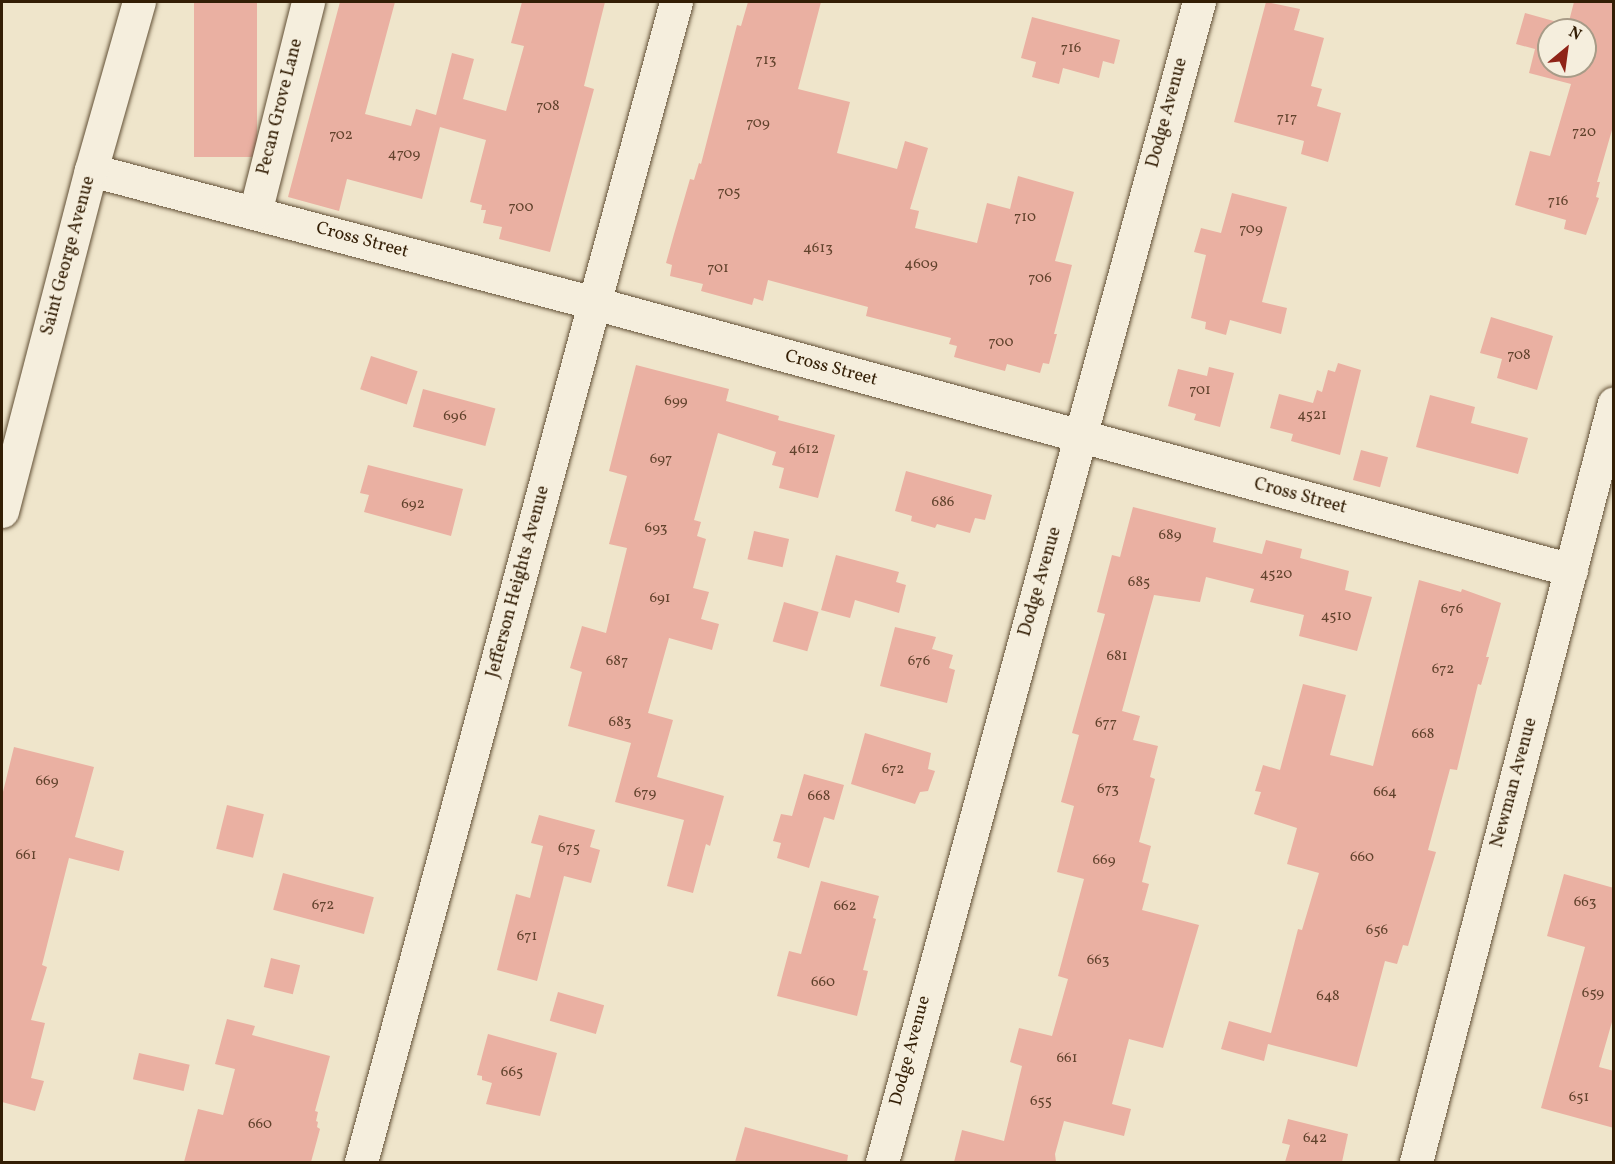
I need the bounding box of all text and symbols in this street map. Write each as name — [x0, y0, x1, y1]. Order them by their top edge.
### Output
north arrow — [1537, 18, 1597, 78]
text: N — [1564, 22, 1585, 46]
street label: Pecan Grove Lane — [254, 37, 308, 177]
house number: 716 — [1061, 40, 1081, 58]
house number: 713 — [756, 52, 776, 70]
street label: Dodge Avenue — [1143, 56, 1193, 170]
house number: 708 — [536, 98, 560, 116]
house number: 717 — [1277, 110, 1297, 128]
house number: 709 — [746, 115, 770, 133]
house number: 720 — [1572, 124, 1596, 142]
house number: 702 — [329, 127, 353, 145]
house number: 4709 — [388, 146, 420, 164]
street label: Saint George Avenue — [37, 174, 101, 338]
house number: 705 — [718, 184, 740, 202]
house number: 716 — [1548, 193, 1568, 211]
house number: 700 — [508, 199, 534, 217]
house number: 710 — [1014, 209, 1036, 227]
street label: Cross Street — [313, 218, 411, 264]
house number: 709 — [1239, 221, 1263, 239]
house number: 4613 — [803, 240, 833, 258]
house number: 4609 — [904, 256, 938, 274]
house number: 701 — [707, 260, 729, 278]
house number: 706 — [1028, 270, 1052, 288]
house number: 700 — [988, 334, 1014, 352]
street label: Cross Street — [782, 346, 880, 392]
house number: 708 — [1507, 347, 1531, 365]
house number: 701 — [1189, 382, 1211, 400]
house number: 699 — [664, 393, 688, 411]
house number: 4521 — [1297, 407, 1327, 425]
house number: 696 — [443, 408, 467, 426]
house number: 4612 — [789, 441, 819, 459]
house number: 697 — [650, 451, 672, 469]
street label: Cross Street — [1251, 474, 1349, 520]
street label: Jefferson Heights Avenue — [483, 484, 555, 680]
house number: 686 — [932, 494, 954, 512]
house number: 692 — [401, 496, 425, 514]
house number: 693 — [645, 520, 667, 538]
street label: Dodge Avenue — [1015, 525, 1067, 639]
house number: 689 — [1159, 527, 1181, 545]
house number: 4520 — [1260, 566, 1292, 584]
house number: 685 — [1128, 574, 1150, 592]
house number: 691 — [649, 590, 671, 608]
house number: 676 — [1441, 601, 1463, 619]
house number: 4510 — [1321, 608, 1351, 626]
house number: 681 — [1106, 648, 1128, 666]
house number: 687 — [606, 653, 628, 671]
house number: 676 — [908, 653, 930, 671]
house number: 672 — [1432, 661, 1454, 679]
house number: 683 — [609, 714, 631, 732]
house number: 677 — [1095, 715, 1117, 733]
street label: Newman Avenue — [1487, 716, 1543, 850]
house number: 668 — [1412, 726, 1434, 744]
house number: 672 — [882, 761, 904, 779]
house number: 669 — [36, 773, 58, 791]
house number: 673 — [1097, 781, 1119, 799]
house number: 664 — [1373, 784, 1397, 802]
house number: 679 — [634, 785, 656, 803]
house number: 668 — [808, 788, 830, 806]
house number: 675 — [558, 840, 580, 858]
house number: 661 — [16, 847, 36, 865]
house number: 660 — [1350, 849, 1374, 867]
house number: 669 — [1093, 852, 1115, 870]
house number: 663 — [1574, 894, 1596, 912]
house number: 672 — [312, 897, 334, 915]
house number: 662 — [833, 898, 857, 916]
house number: 656 — [1366, 922, 1388, 940]
house number: 671 — [517, 928, 537, 946]
house number: 663 — [1087, 952, 1109, 970]
house number: 660 — [811, 974, 835, 992]
house number: 659 — [1582, 985, 1604, 1003]
house number: 648 — [1316, 988, 1340, 1006]
street label: Dodge Avenue — [886, 994, 936, 1108]
house number: 661 — [1057, 1050, 1077, 1068]
house number: 665 — [501, 1064, 523, 1082]
house number: 651 — [1569, 1089, 1589, 1107]
house number: 655 — [1030, 1093, 1052, 1111]
house number: 660 — [248, 1116, 272, 1134]
house number: 642 — [1303, 1130, 1327, 1148]

